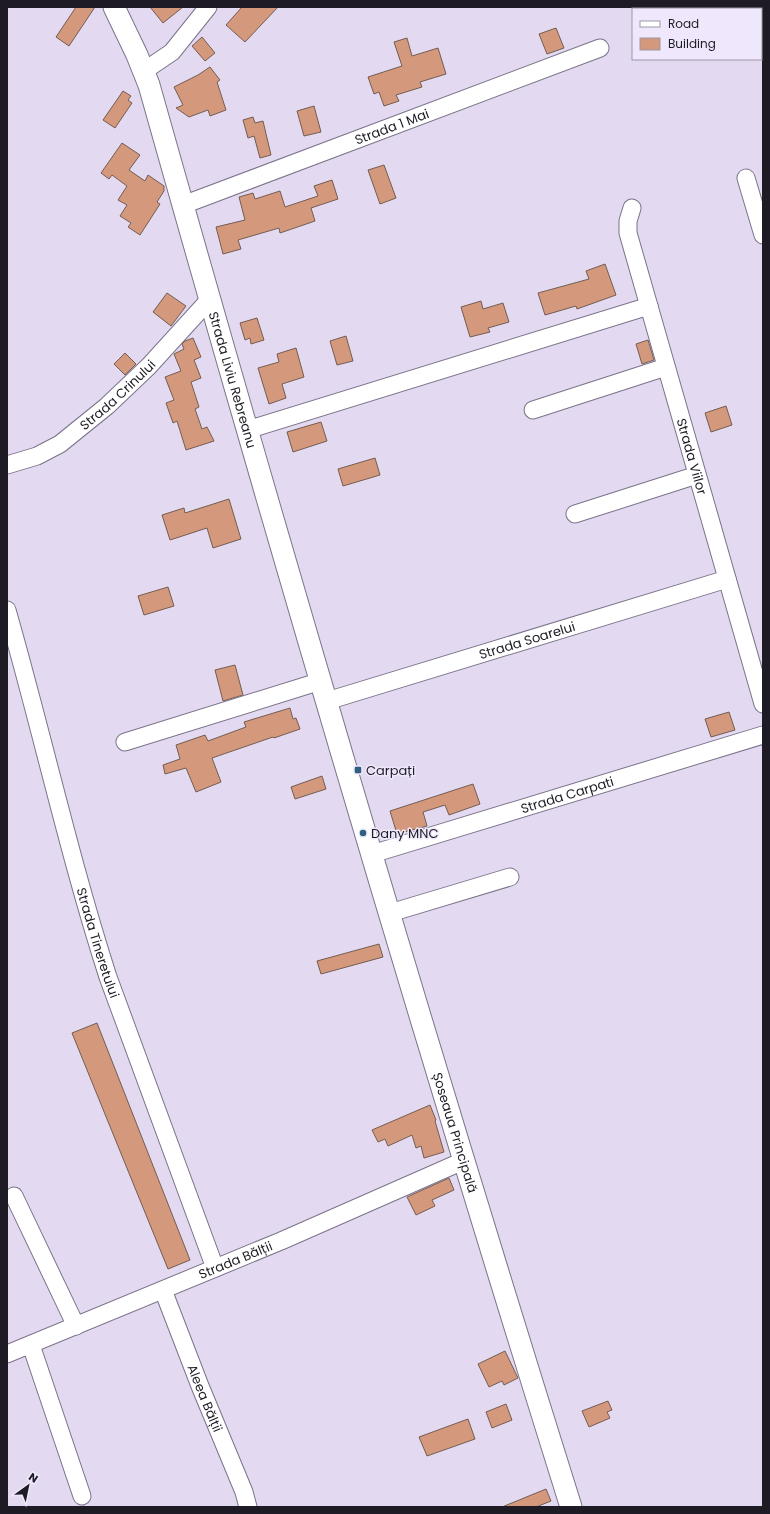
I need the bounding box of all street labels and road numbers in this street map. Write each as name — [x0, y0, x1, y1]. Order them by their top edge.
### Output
street label: Strada 1 Mai — [352, 104, 432, 149]
street label: Strada Liviu Rebreanu — [204, 309, 262, 450]
street label: Strada Crinului — [75, 355, 160, 434]
street label: Strada Viilor — [672, 416, 712, 497]
street label: Strada Soarelui — [477, 616, 577, 664]
street label: Strada Carpati — [518, 771, 616, 818]
street label: Strada Tineretului — [72, 885, 124, 1001]
street label: Șoseaua Principală — [428, 1070, 483, 1195]
street label: Strada Bălții — [196, 1236, 275, 1284]
street label: Aleea Bălții — [183, 1361, 228, 1435]

